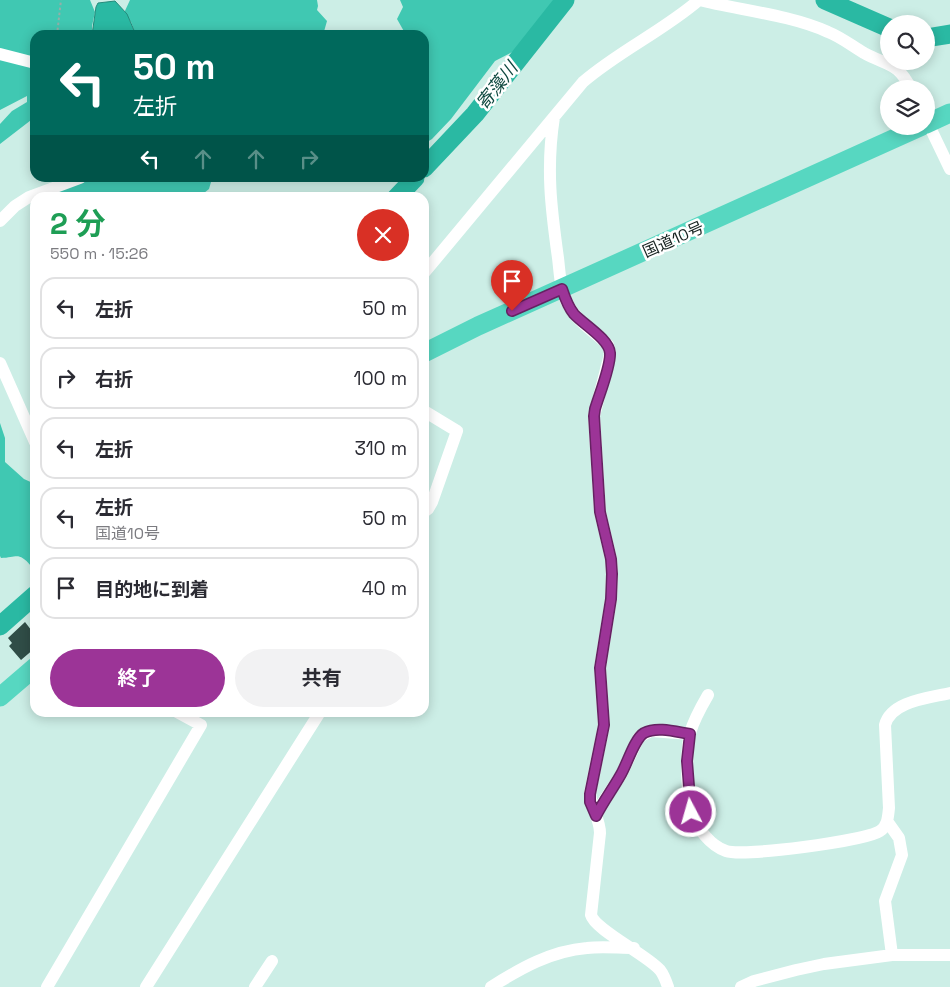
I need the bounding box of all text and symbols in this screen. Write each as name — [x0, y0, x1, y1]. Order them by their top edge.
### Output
map controls — [880, 15, 935, 135]
button: search — [880, 15, 935, 70]
text: 50 m — [133, 45, 215, 89]
icon: left — [50, 50, 115, 115]
water label: 寄藻川 — [471, 56, 524, 114]
button: layers — [880, 80, 935, 135]
text: 左折 — [133, 92, 177, 120]
icon: left — [136, 145, 164, 173]
icon: ahead — [189, 145, 217, 173]
icon: ahead — [242, 145, 270, 173]
icon: right — [295, 145, 323, 173]
text: 2 分 — [50, 204, 105, 243]
button: close — [357, 209, 409, 261]
street label: 国道10号 — [639, 217, 707, 262]
text: 550 m · 15:26 — [50, 243, 148, 264]
pin — [491, 260, 533, 311]
icon: arrive — [498, 267, 526, 295]
icon: left — [52, 294, 80, 322]
text: 50 m — [362, 296, 407, 321]
text: 左折 — [95, 297, 133, 322]
icon: right — [52, 364, 80, 392]
text: 100 m — [353, 366, 407, 391]
text: 右折 — [95, 367, 133, 392]
icon: left — [52, 434, 80, 462]
text: 310 m — [354, 436, 407, 461]
text: 左折 — [95, 437, 133, 462]
text: 左折 — [95, 495, 133, 520]
icon: left — [52, 504, 80, 532]
text: 50 m — [362, 506, 407, 531]
text: 国道10号 — [95, 523, 160, 544]
icon: arrive — [52, 574, 80, 602]
text: 40 m — [362, 576, 407, 601]
text: 目的地に到着 — [95, 577, 209, 602]
button: 終了 — [50, 649, 225, 707]
button: 共有 — [235, 649, 409, 707]
position arrow — [664, 785, 716, 837]

